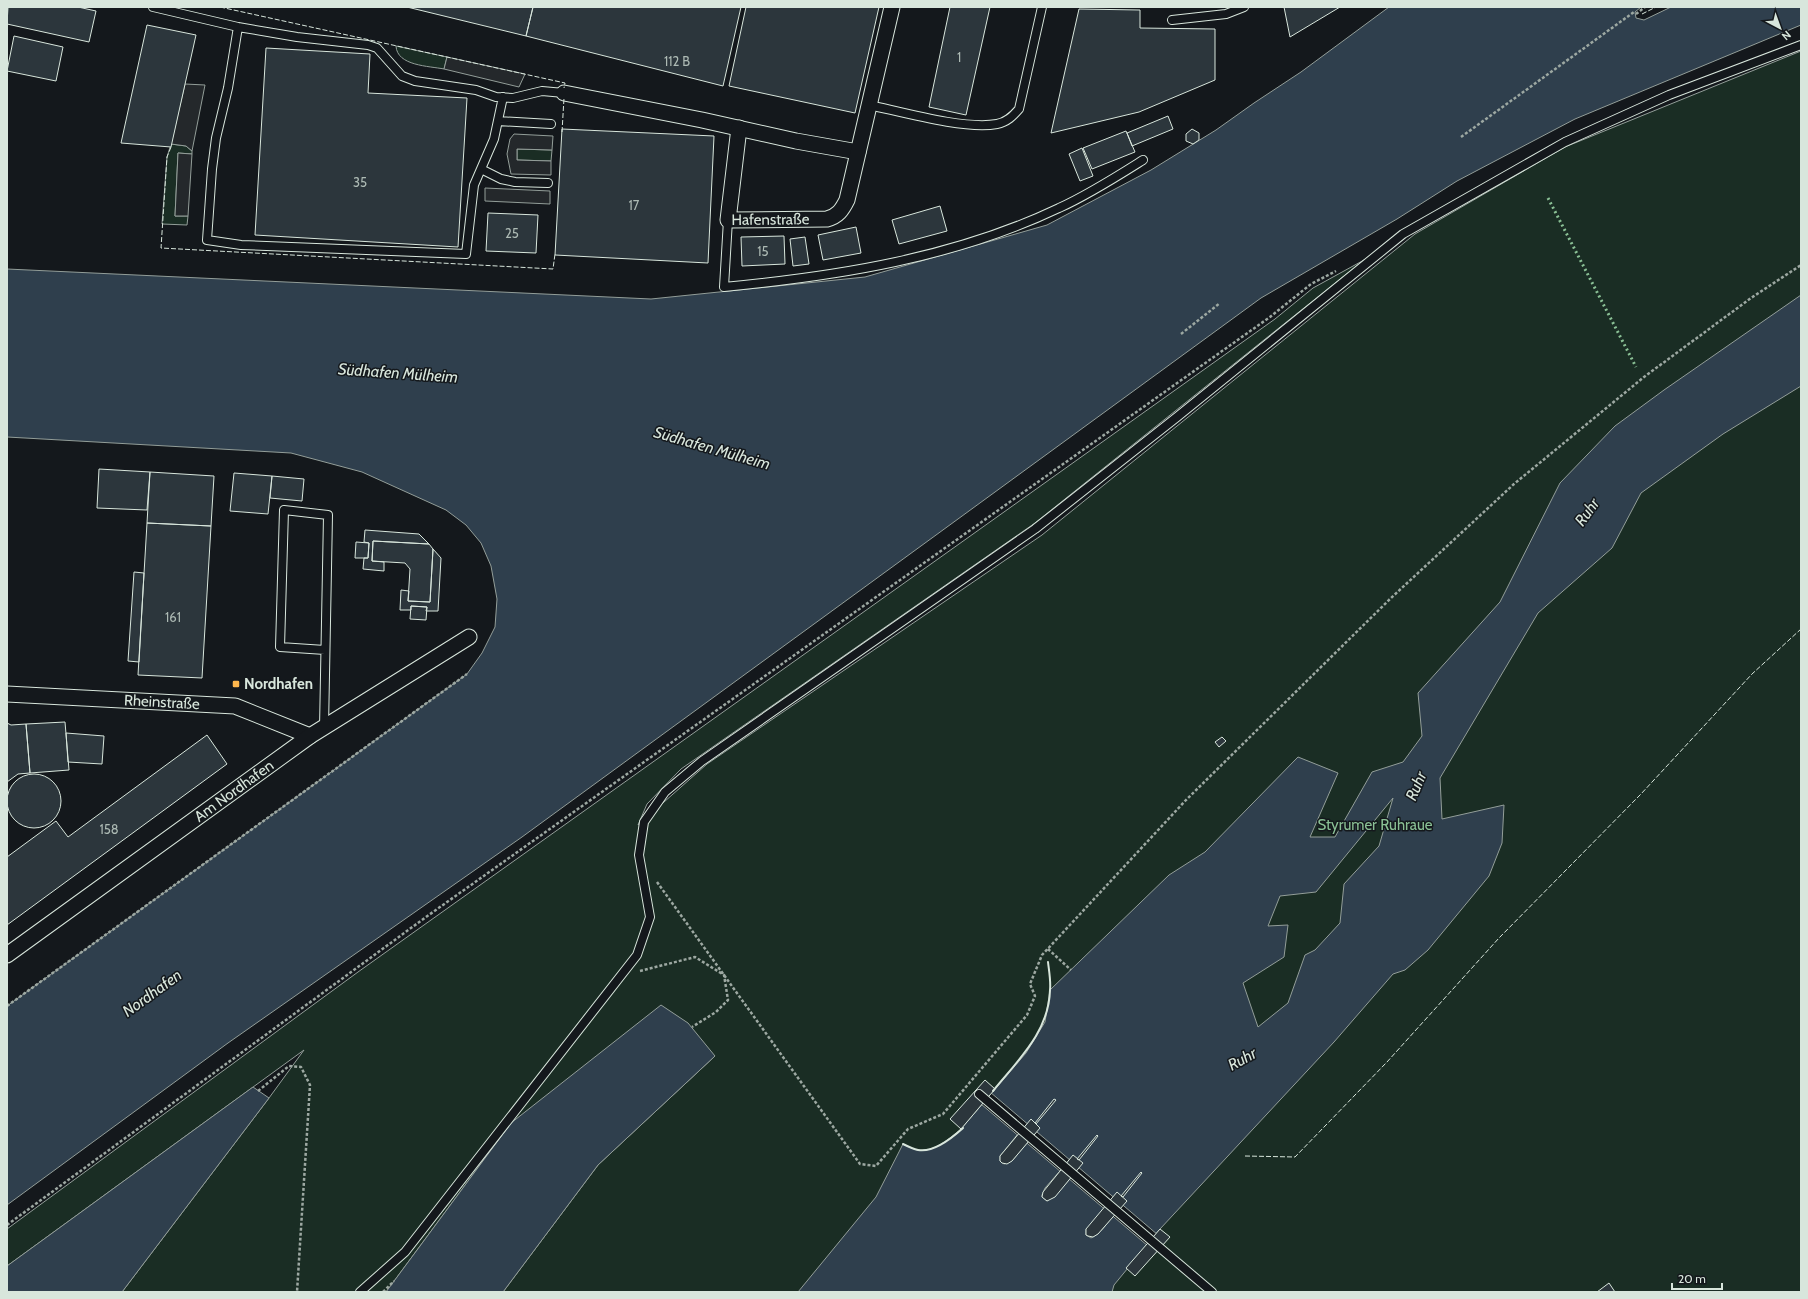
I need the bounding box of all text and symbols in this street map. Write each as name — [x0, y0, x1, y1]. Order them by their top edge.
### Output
north arrow — [1760, 8, 1800, 48]
text: N — [1779, 28, 1794, 43]
house number: 1 — [957, 49, 961, 65]
house number: 112 B — [664, 53, 690, 69]
house number: 35 — [353, 174, 367, 190]
house number: 17 — [629, 197, 640, 213]
street label: Hafenstraße — [731, 210, 810, 229]
house number: 25 — [505, 225, 519, 241]
house number: 15 — [757, 243, 769, 259]
water label: Südhafen Mülheim — [337, 359, 459, 387]
water label: Südhafen Mülheim — [652, 422, 773, 474]
water label: Ruhr — [1571, 493, 1604, 530]
house number: 161 — [165, 609, 181, 625]
place label: Nordhafen — [244, 675, 313, 693]
marker: Nordhafen — [231, 679, 241, 689]
street label: Rheinstraße — [123, 691, 200, 713]
street label: Am Nordhafen — [191, 756, 277, 826]
water label: Ruhr — [1401, 768, 1431, 803]
park label: Styrumer Ruhraue — [1318, 816, 1433, 834]
house number: 158 — [99, 821, 119, 837]
water label: Nordhafen — [119, 965, 185, 1021]
water label: Ruhr — [1224, 1043, 1261, 1075]
scale bar — [1672, 1265, 1722, 1291]
text: 20 m — [1678, 1271, 1706, 1286]

